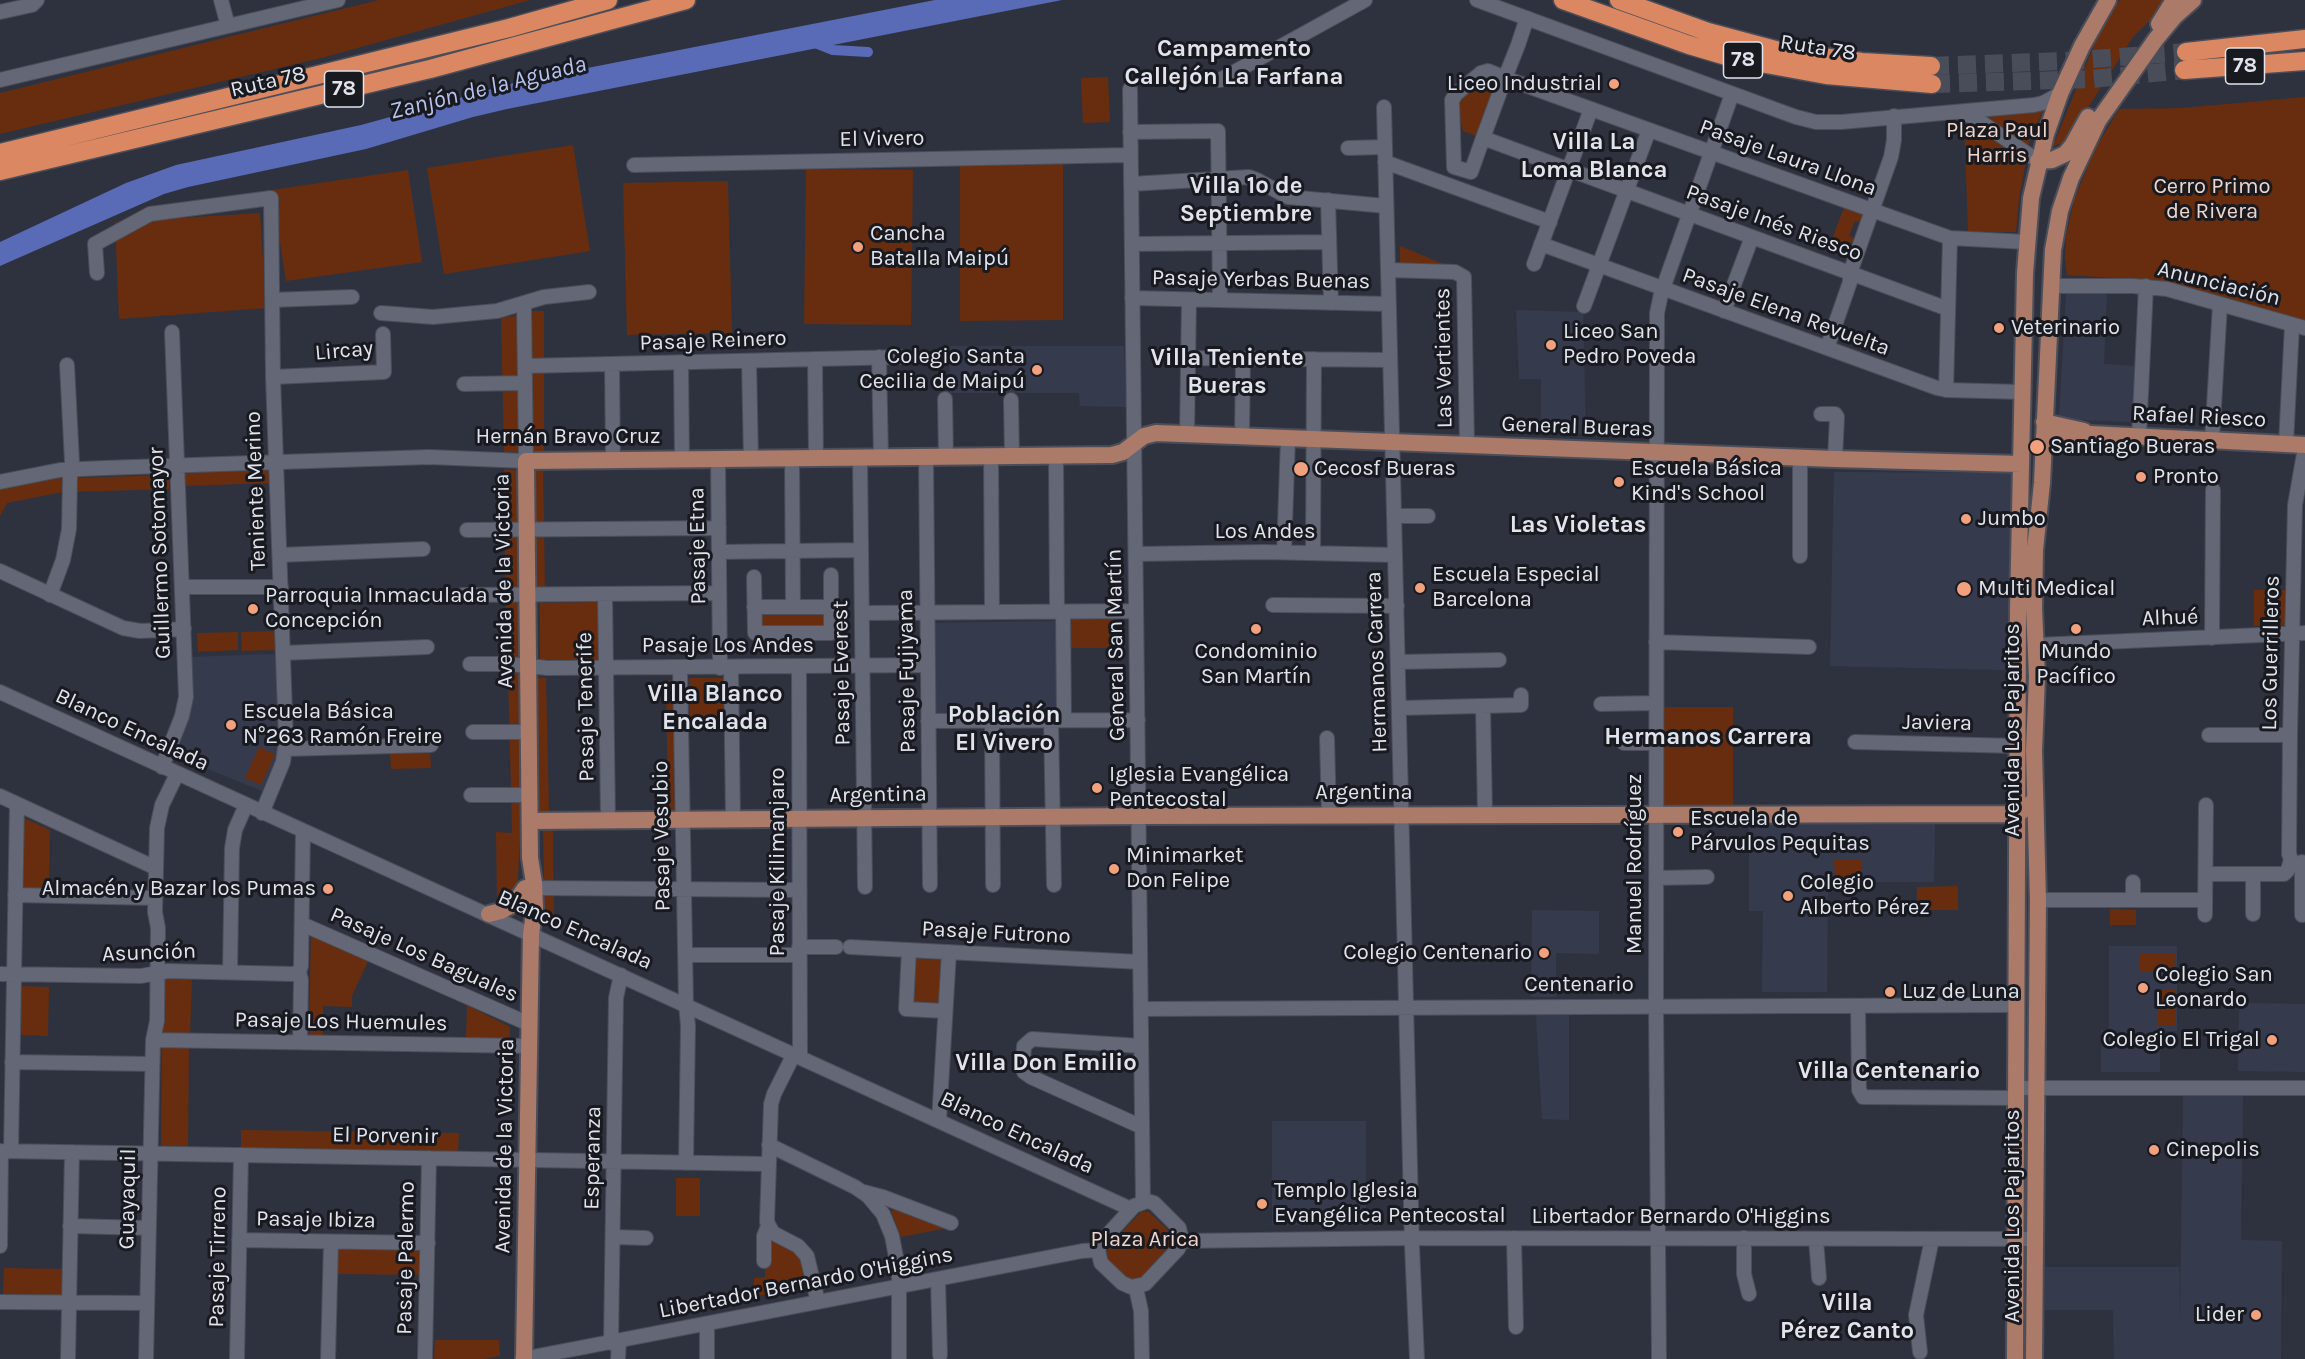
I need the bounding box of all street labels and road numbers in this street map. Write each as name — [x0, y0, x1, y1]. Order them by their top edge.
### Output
street label: Ruta 78 — [1778, 29, 1858, 67]
road number: 78 — [1724, 42, 1762, 78]
road number: 78 — [2226, 48, 2264, 84]
street label: Ruta 78 — [228, 61, 308, 103]
road number: 78 — [324, 71, 364, 107]
street label: Pasaje Laura Llona — [1696, 114, 1880, 202]
street label: El Vivero — [839, 125, 925, 153]
street label: Pasaje Inés Riesco — [1682, 179, 1866, 267]
street label: Anunciación — [2155, 256, 2283, 312]
street label: Pasaje Elena Revuelta — [1679, 262, 1893, 362]
street label: Pasaje Yerbas Buenas — [1152, 265, 1370, 295]
street label: Las Vertientes — [1430, 287, 1458, 429]
street label: Pasaje Reinero — [639, 325, 787, 357]
street label: Lircay — [314, 335, 374, 367]
street label: Rafael Riesco — [2131, 400, 2267, 434]
street label: Teniente Merino — [240, 411, 272, 571]
street label: General Bueras — [1501, 411, 1653, 443]
street label: Hernán Bravo Cruz — [475, 424, 661, 450]
street label: Guillermo Sotomayor — [143, 447, 177, 659]
street label: Avenida de la Victoria — [489, 473, 519, 689]
street label: Pasaje Etna — [684, 487, 712, 605]
street label: Los Andes — [1215, 519, 1315, 545]
street label: General San Martín — [1101, 549, 1131, 741]
street label: Hermanos Carrera — [1361, 571, 1393, 753]
street label: Los Guerrilleros — [2256, 575, 2286, 731]
street label: Pasaje Fujiyama — [892, 589, 922, 753]
street label: Pasaje Everest — [828, 600, 856, 746]
street label: Alhué — [2141, 604, 2199, 632]
street label: Avenida Los Pajaritos — [2000, 623, 2026, 837]
street label: Pasaje Tenerife — [571, 632, 601, 782]
street label: Pasaje Los Andes — [642, 633, 814, 659]
street label: Blanco Encalada — [51, 683, 213, 777]
street label: Javiera — [1902, 709, 1972, 737]
street label: Pasaje Vesubio — [647, 760, 677, 912]
street label: Pasaje Kilimanjaro — [765, 768, 791, 956]
street label: Manuel Rodríguez — [1622, 774, 1648, 954]
street label: Argentina — [1315, 780, 1413, 806]
street label: Argentina — [829, 781, 927, 809]
street label: Blanco Encalada — [494, 884, 656, 976]
street label: Pasaje Los Baguales — [326, 902, 522, 1008]
street label: Pasaje Futrono — [921, 916, 1071, 950]
street label: Asunción — [102, 938, 196, 968]
street label: Centenario — [1524, 972, 1634, 998]
street label: Pasaje Los Huemules — [234, 1007, 448, 1037]
street label: Avenida de la Victoria — [490, 1038, 520, 1254]
street label: Blanco Encalada — [936, 1086, 1098, 1180]
street label: Esperanza — [579, 1106, 607, 1210]
street label: Avenida Los Pajaritos — [2000, 1109, 2026, 1323]
street label: El Porvenir — [332, 1122, 438, 1150]
street label: Guayaquil — [114, 1148, 142, 1250]
street label: Pasaje Palermo — [391, 1181, 421, 1335]
street label: Pasaje Tirreno — [204, 1186, 232, 1328]
street label: Libertador Bernardo O'Higgins — [1532, 1204, 1830, 1230]
street label: Pasaje Ibiza — [256, 1206, 376, 1234]
street label: Libertador Bernardo O'Higgins — [657, 1242, 955, 1324]

